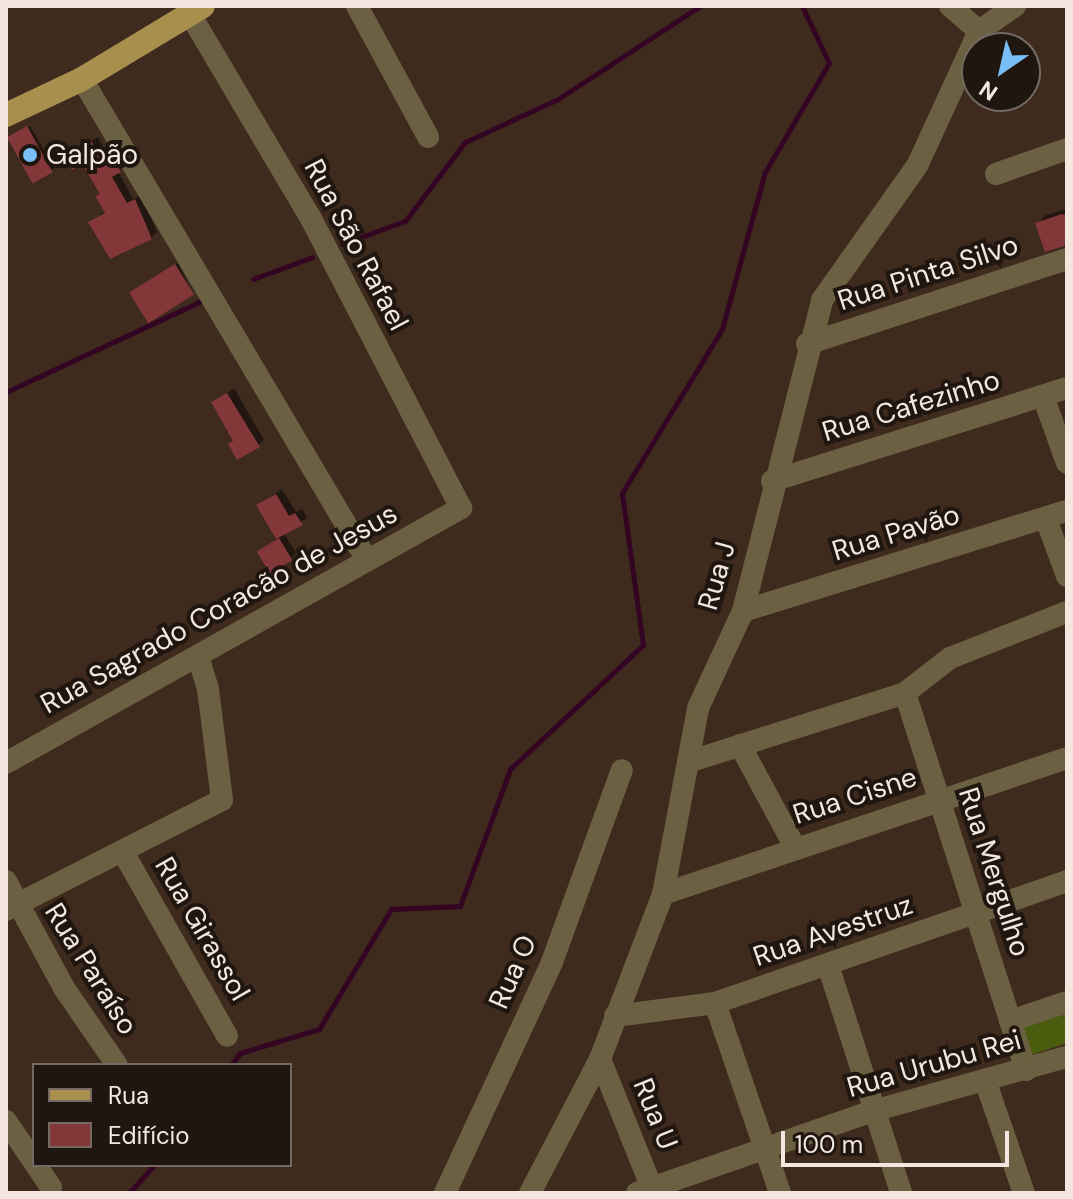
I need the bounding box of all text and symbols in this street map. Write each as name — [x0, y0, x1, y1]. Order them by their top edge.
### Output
north arrow — [961, 32, 1041, 112]
text: N — [974, 74, 1003, 107]
place label: Galpão — [46, 138, 138, 172]
marker: Galpão — [21, 146, 39, 164]
street label: Rua São Rafael — [297, 154, 415, 336]
street label: Rua Pinta Silvo — [833, 228, 1023, 318]
street label: Rua Cafezinho — [818, 363, 1004, 449]
street label: Rua Sagrado Coracão de Jesus — [35, 497, 403, 721]
street label: Rua Pavão — [828, 498, 964, 568]
street label: Rua J — [691, 538, 743, 614]
street label: Rua Cisne — [789, 760, 921, 832]
street label: Rua Mergulho — [951, 783, 1037, 961]
street label: Rua Girassol — [147, 851, 257, 1007]
street label: Rua Avestruz — [749, 888, 917, 974]
street label: Rua Paraíso — [37, 897, 145, 1041]
street label: Rua O — [482, 930, 544, 1014]
street label: Rua Urubu Rei — [843, 1023, 1025, 1105]
legend — [32, 1063, 292, 1167]
street label: Rua U — [626, 1074, 684, 1154]
text: Rua — [108, 1080, 149, 1111]
scale bar — [785, 1115, 1013, 1165]
text: Edifício — [108, 1120, 190, 1151]
text: 100 m — [795, 1129, 863, 1160]

